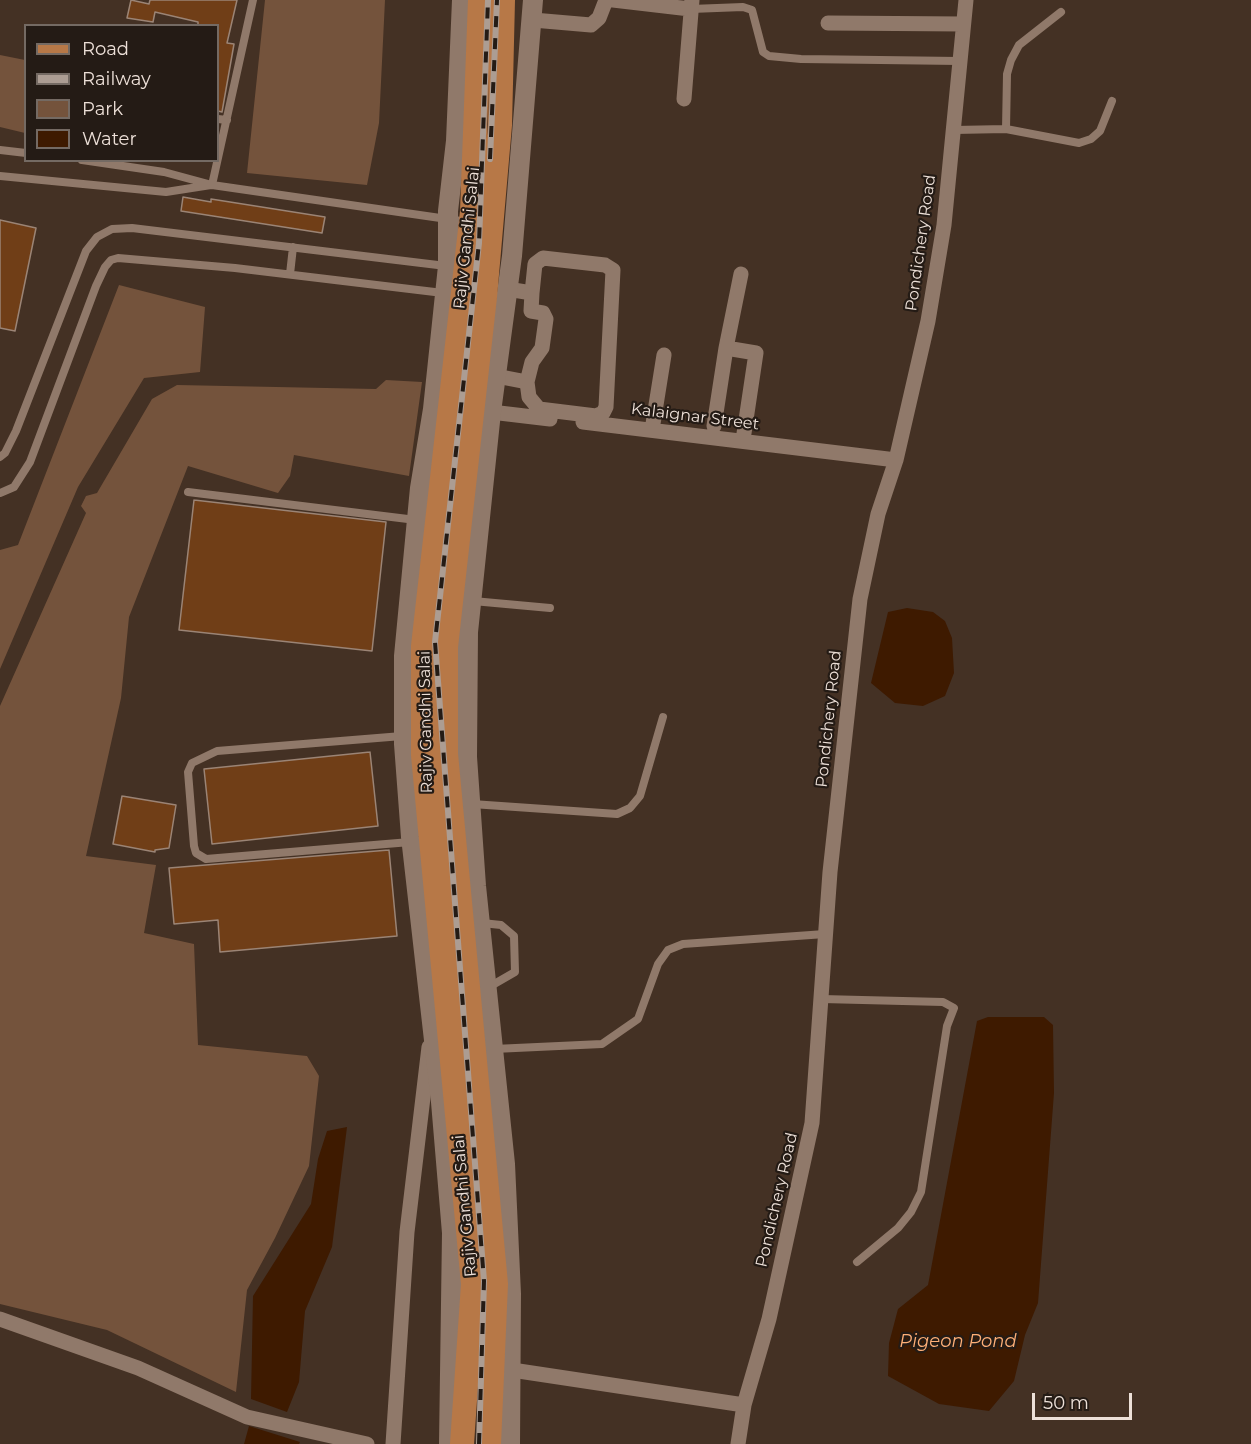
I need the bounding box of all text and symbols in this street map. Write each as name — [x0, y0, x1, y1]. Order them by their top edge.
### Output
legend — [24, 24, 219, 162]
text: Road — [82, 38, 129, 60]
text: Railway — [82, 68, 151, 90]
text: Park — [82, 98, 123, 120]
text: Water — [82, 128, 137, 150]
street label: Rajiv Gandhi Salai — [450, 166, 484, 310]
street label: Pondichery Road — [902, 174, 940, 312]
street label: Kalaignar Street — [630, 400, 760, 434]
street label: Pondichery Road — [812, 650, 846, 788]
street label: Rajiv Gandhi Salai — [415, 651, 437, 793]
street label: Pondichery Road — [752, 1131, 802, 1269]
street label: Rajiv Gandhi Salai — [449, 1134, 481, 1278]
water label: Pigeon Pond — [899, 1331, 1017, 1353]
scale bar — [1035, 1381, 1136, 1419]
text: 50 m — [1043, 1392, 1089, 1414]

